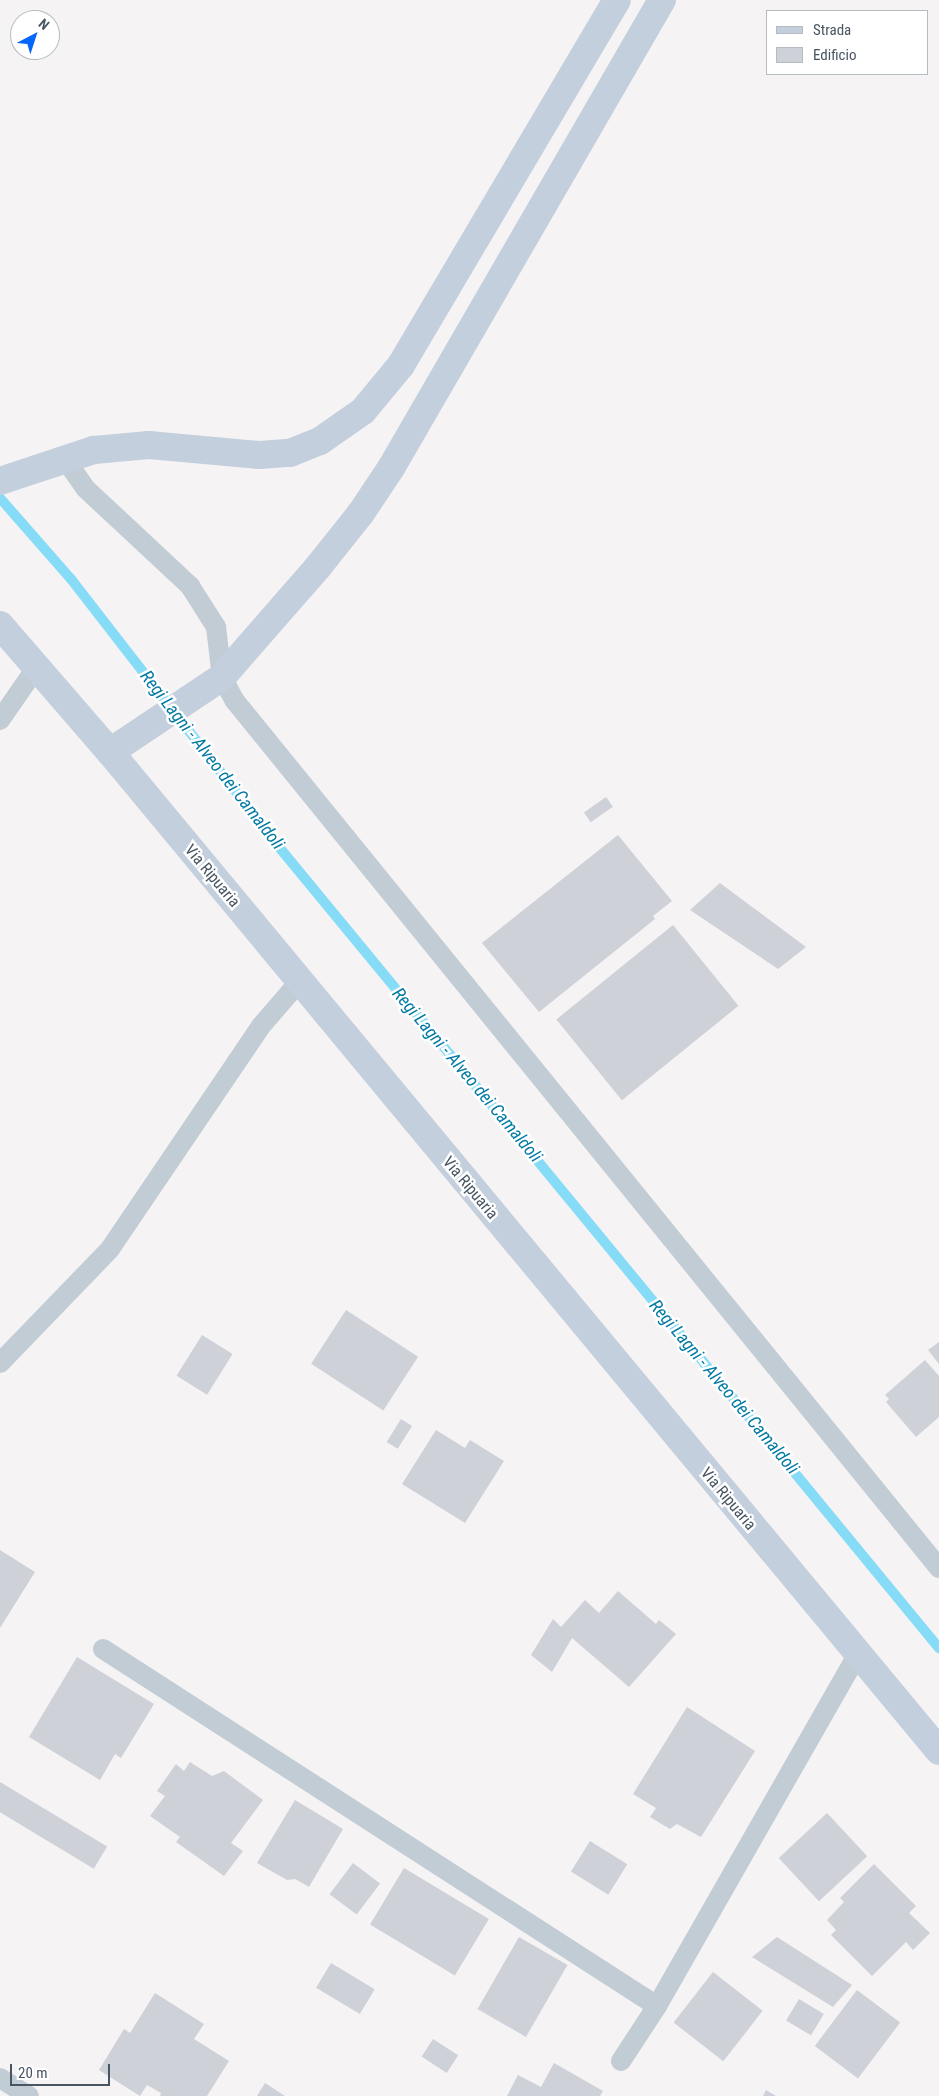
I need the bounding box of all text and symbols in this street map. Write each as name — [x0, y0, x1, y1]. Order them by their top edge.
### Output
north arrow — [10, 10, 60, 60]
legend — [766, 10, 929, 75]
text: N — [36, 15, 52, 33]
text: Strada — [813, 21, 851, 39]
text: Edificio — [813, 46, 856, 64]
water label: Regi Lagni - Alveo dei Camaldoli — [135, 666, 289, 854]
street label: Via Ripuaria — [180, 841, 244, 911]
water label: Regi Lagni - Alveo dei Camaldoli — [388, 983, 546, 1167]
street label: Via Ripuaria — [438, 1153, 502, 1223]
water label: Regi Lagni - Alveo dei Camaldoli — [645, 1295, 803, 1479]
street label: Via Ripuaria — [696, 1464, 760, 1534]
scale bar — [12, 2054, 112, 2086]
text: 20 m — [18, 2064, 48, 2082]

